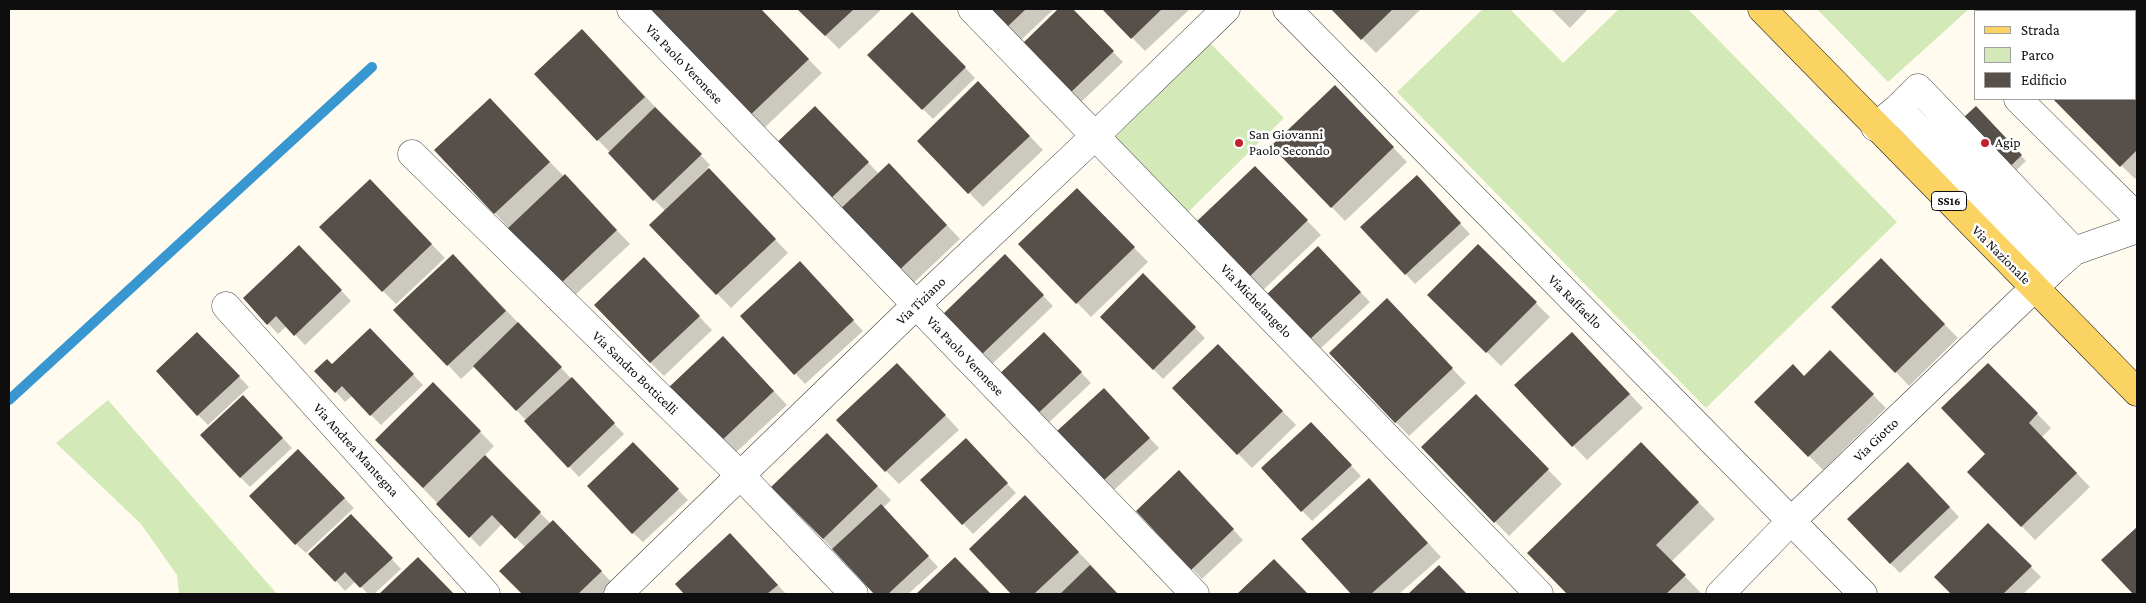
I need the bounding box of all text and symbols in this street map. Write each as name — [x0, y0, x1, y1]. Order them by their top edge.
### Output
legend — [1974, 10, 2136, 100]
street label: Via Paolo Veronese — [642, 21, 726, 107]
text: Strada — [2021, 22, 2060, 38]
text: Parco — [2021, 47, 2054, 63]
text: Edificio — [2021, 72, 2067, 88]
place label: San Giovanni Paolo Secondo — [1249, 127, 1330, 160]
place label: Agip — [1995, 135, 2021, 151]
marker: San Giovanni Paolo Secondo — [1233, 137, 1245, 149]
marker: Agip — [1979, 137, 1991, 149]
road number: SS16 — [1932, 192, 1966, 210]
street label: Via Nazionale — [1968, 222, 2034, 288]
street label: Via Michelangelo — [1216, 260, 1296, 342]
street label: Via Raffaello — [1544, 271, 1606, 333]
street label: Via Tiziano — [893, 273, 949, 329]
street label: Via Paolo Veronese — [923, 313, 1007, 399]
street label: Via Sandro Botticelli — [588, 328, 682, 418]
street label: Via Andrea Mantegna — [309, 400, 403, 500]
street label: Via Giotto — [1850, 414, 1902, 466]

